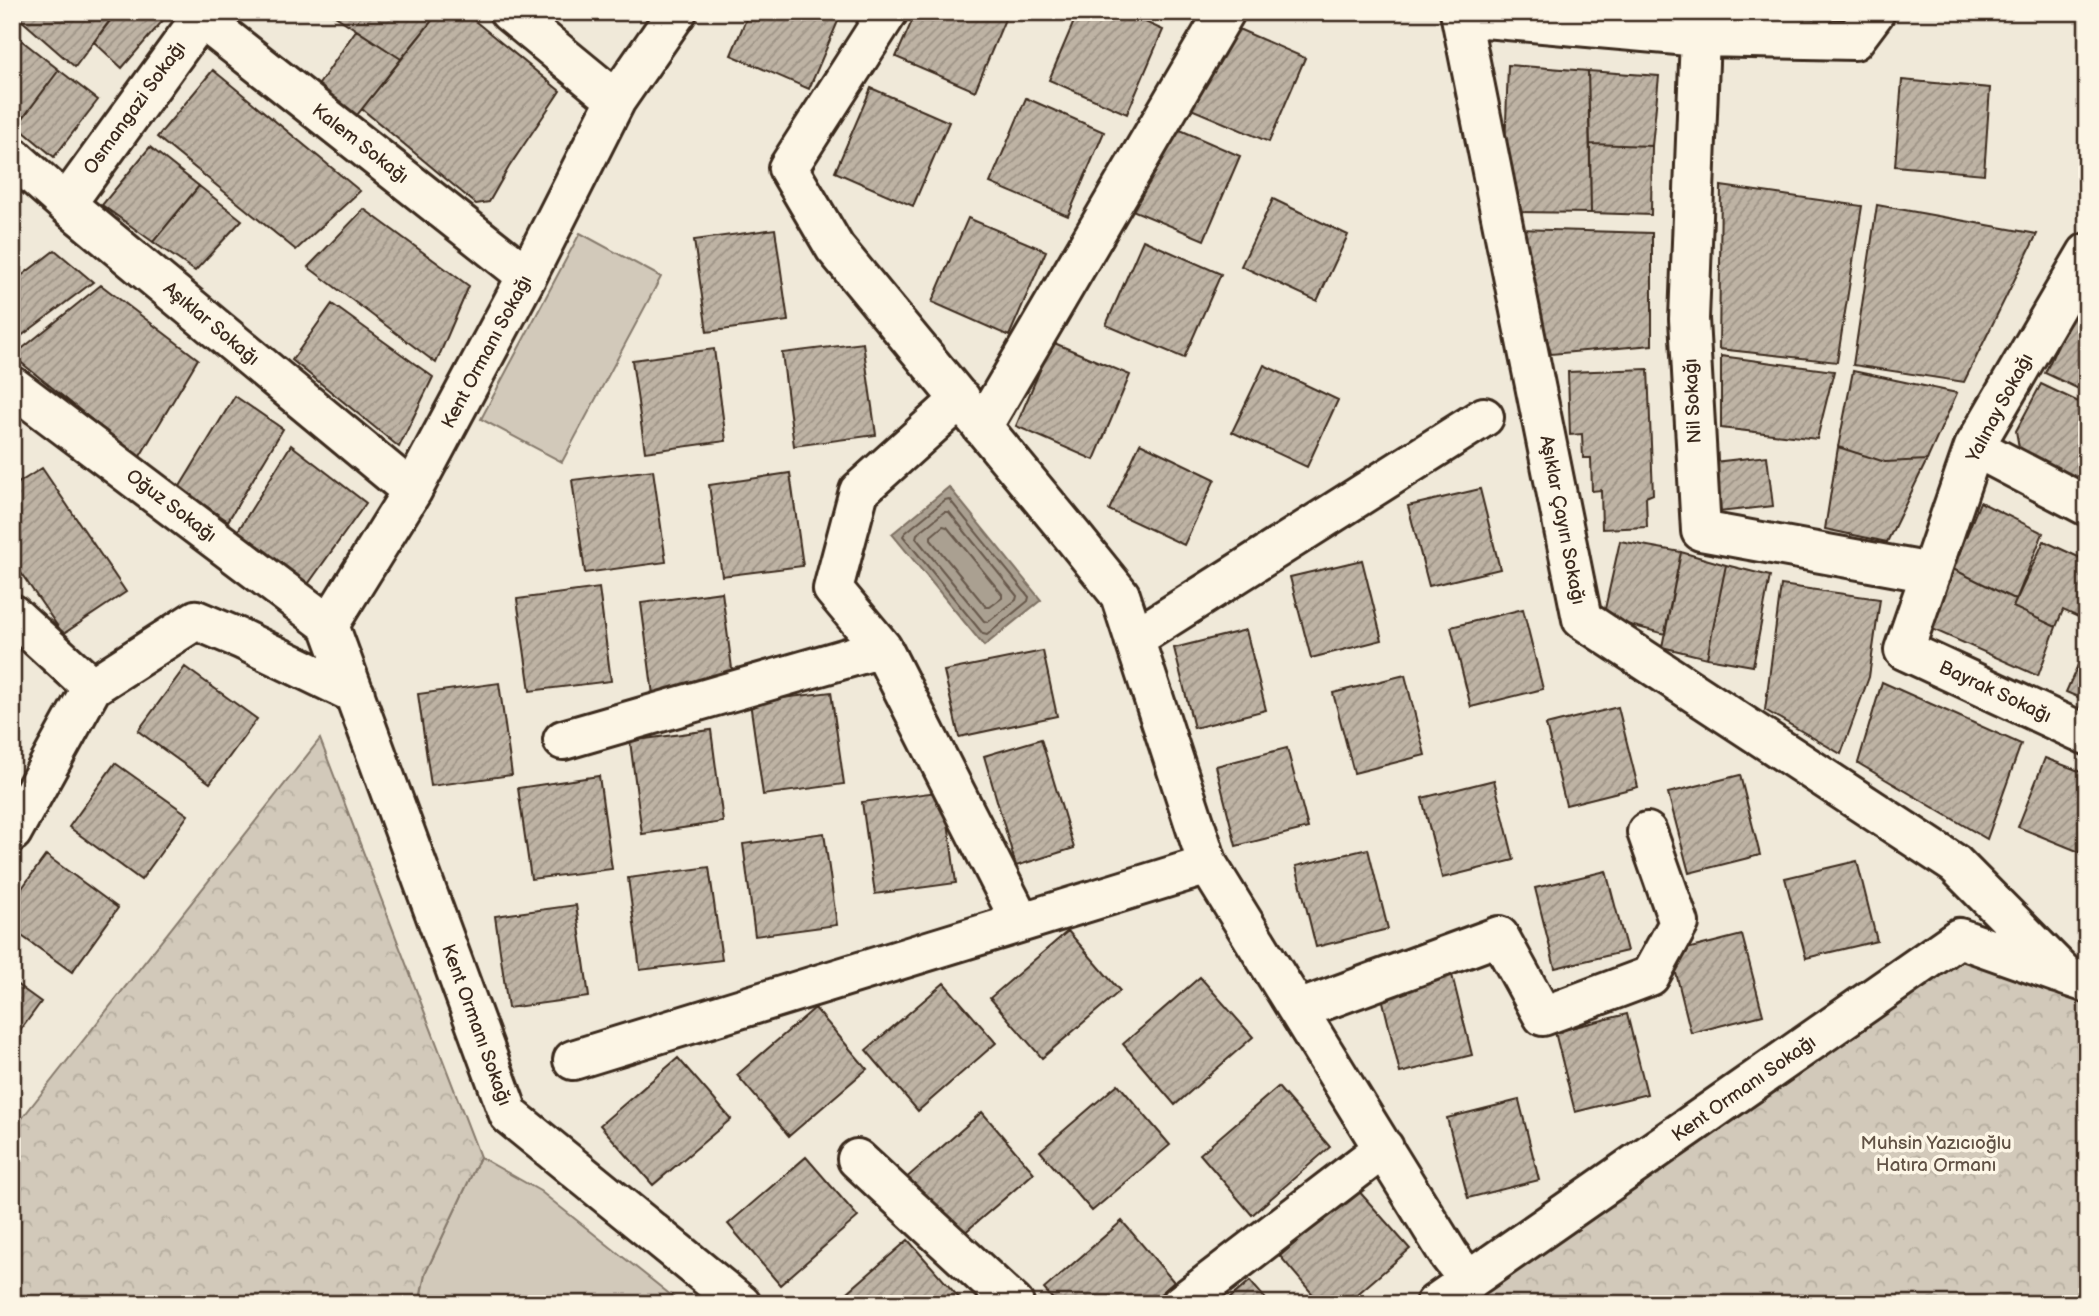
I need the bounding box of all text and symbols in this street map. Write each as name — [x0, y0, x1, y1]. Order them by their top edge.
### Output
street label: Osmangazi Sokağı — [79, 37, 191, 179]
street label: Kalem Sokağı — [307, 99, 413, 189]
street label: Kent Ormanı Sokağı — [437, 271, 537, 433]
street label: Aşıklar Sokağı — [158, 277, 264, 371]
street label: Yalınay Sokağı — [1961, 350, 2038, 467]
street label: Nil Sokağı — [1679, 358, 1707, 444]
street label: Aşıklar Çayırı Sokağı — [1534, 433, 1590, 607]
street label: Oğuz Sokağı — [121, 465, 221, 547]
street label: Bayrak Sokağı — [1935, 656, 2055, 728]
street label: Kent Ormanı Sokağı — [436, 941, 516, 1109]
street label: Kent Ormanı Sokağı — [1668, 1031, 1820, 1147]
park label: Muhsin Yazıcıoğlu Hatıra Ormanı — [1861, 1132, 2011, 1177]

